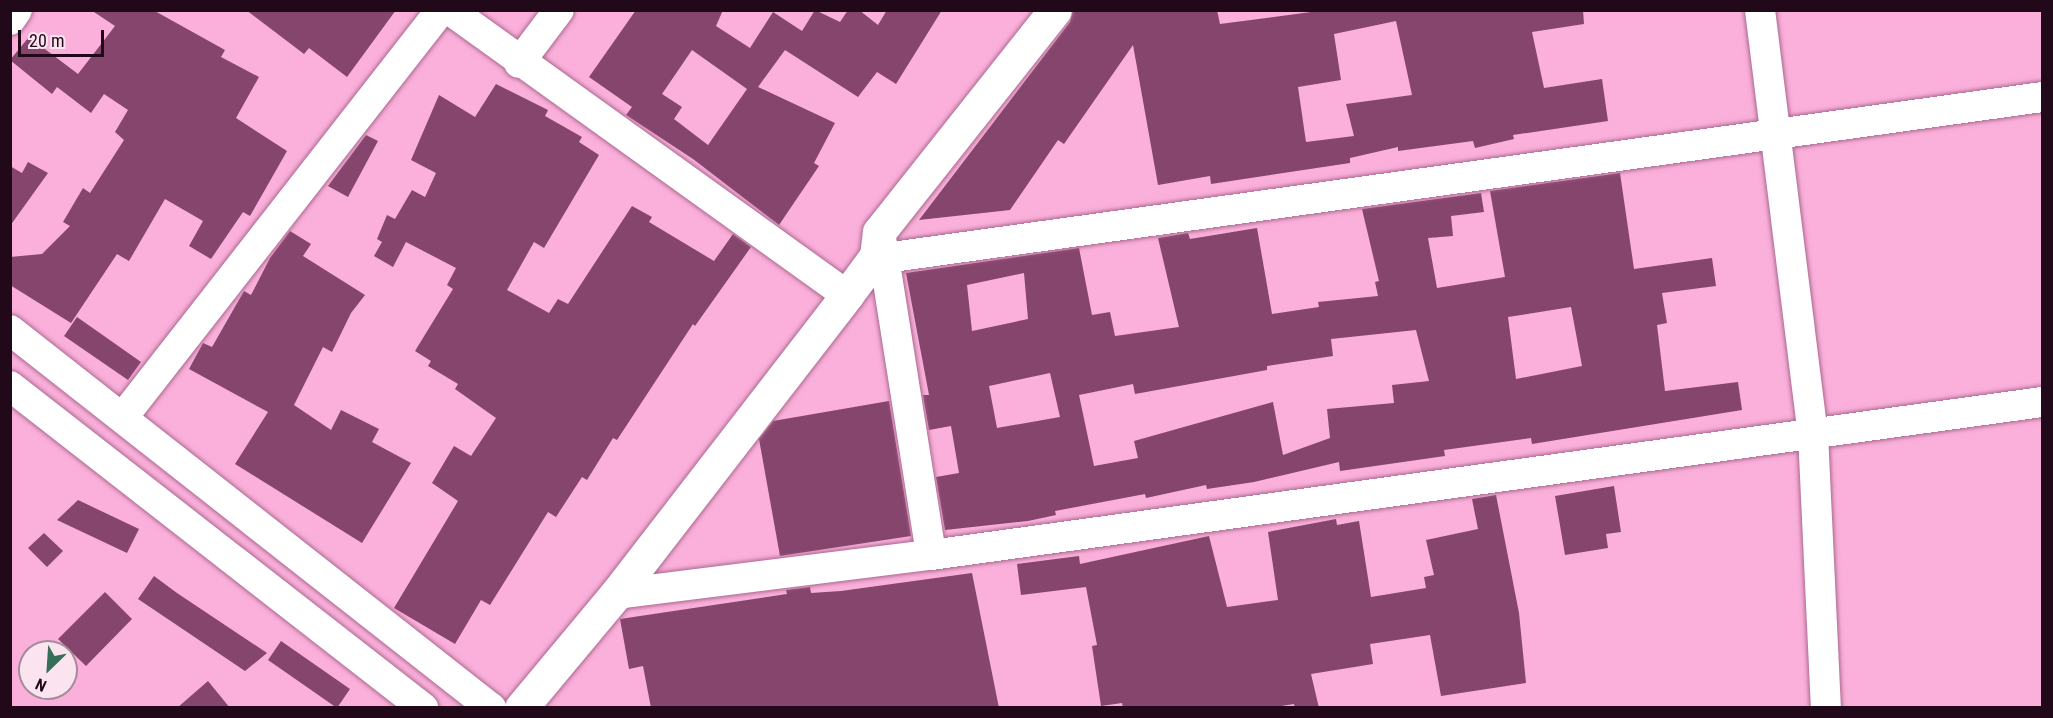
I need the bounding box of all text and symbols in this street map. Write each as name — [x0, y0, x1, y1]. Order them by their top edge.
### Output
scale bar — [21, 18, 106, 56]
text: 20 m — [29, 30, 64, 51]
north arrow — [18, 640, 78, 700]
text: N — [33, 674, 49, 696]

